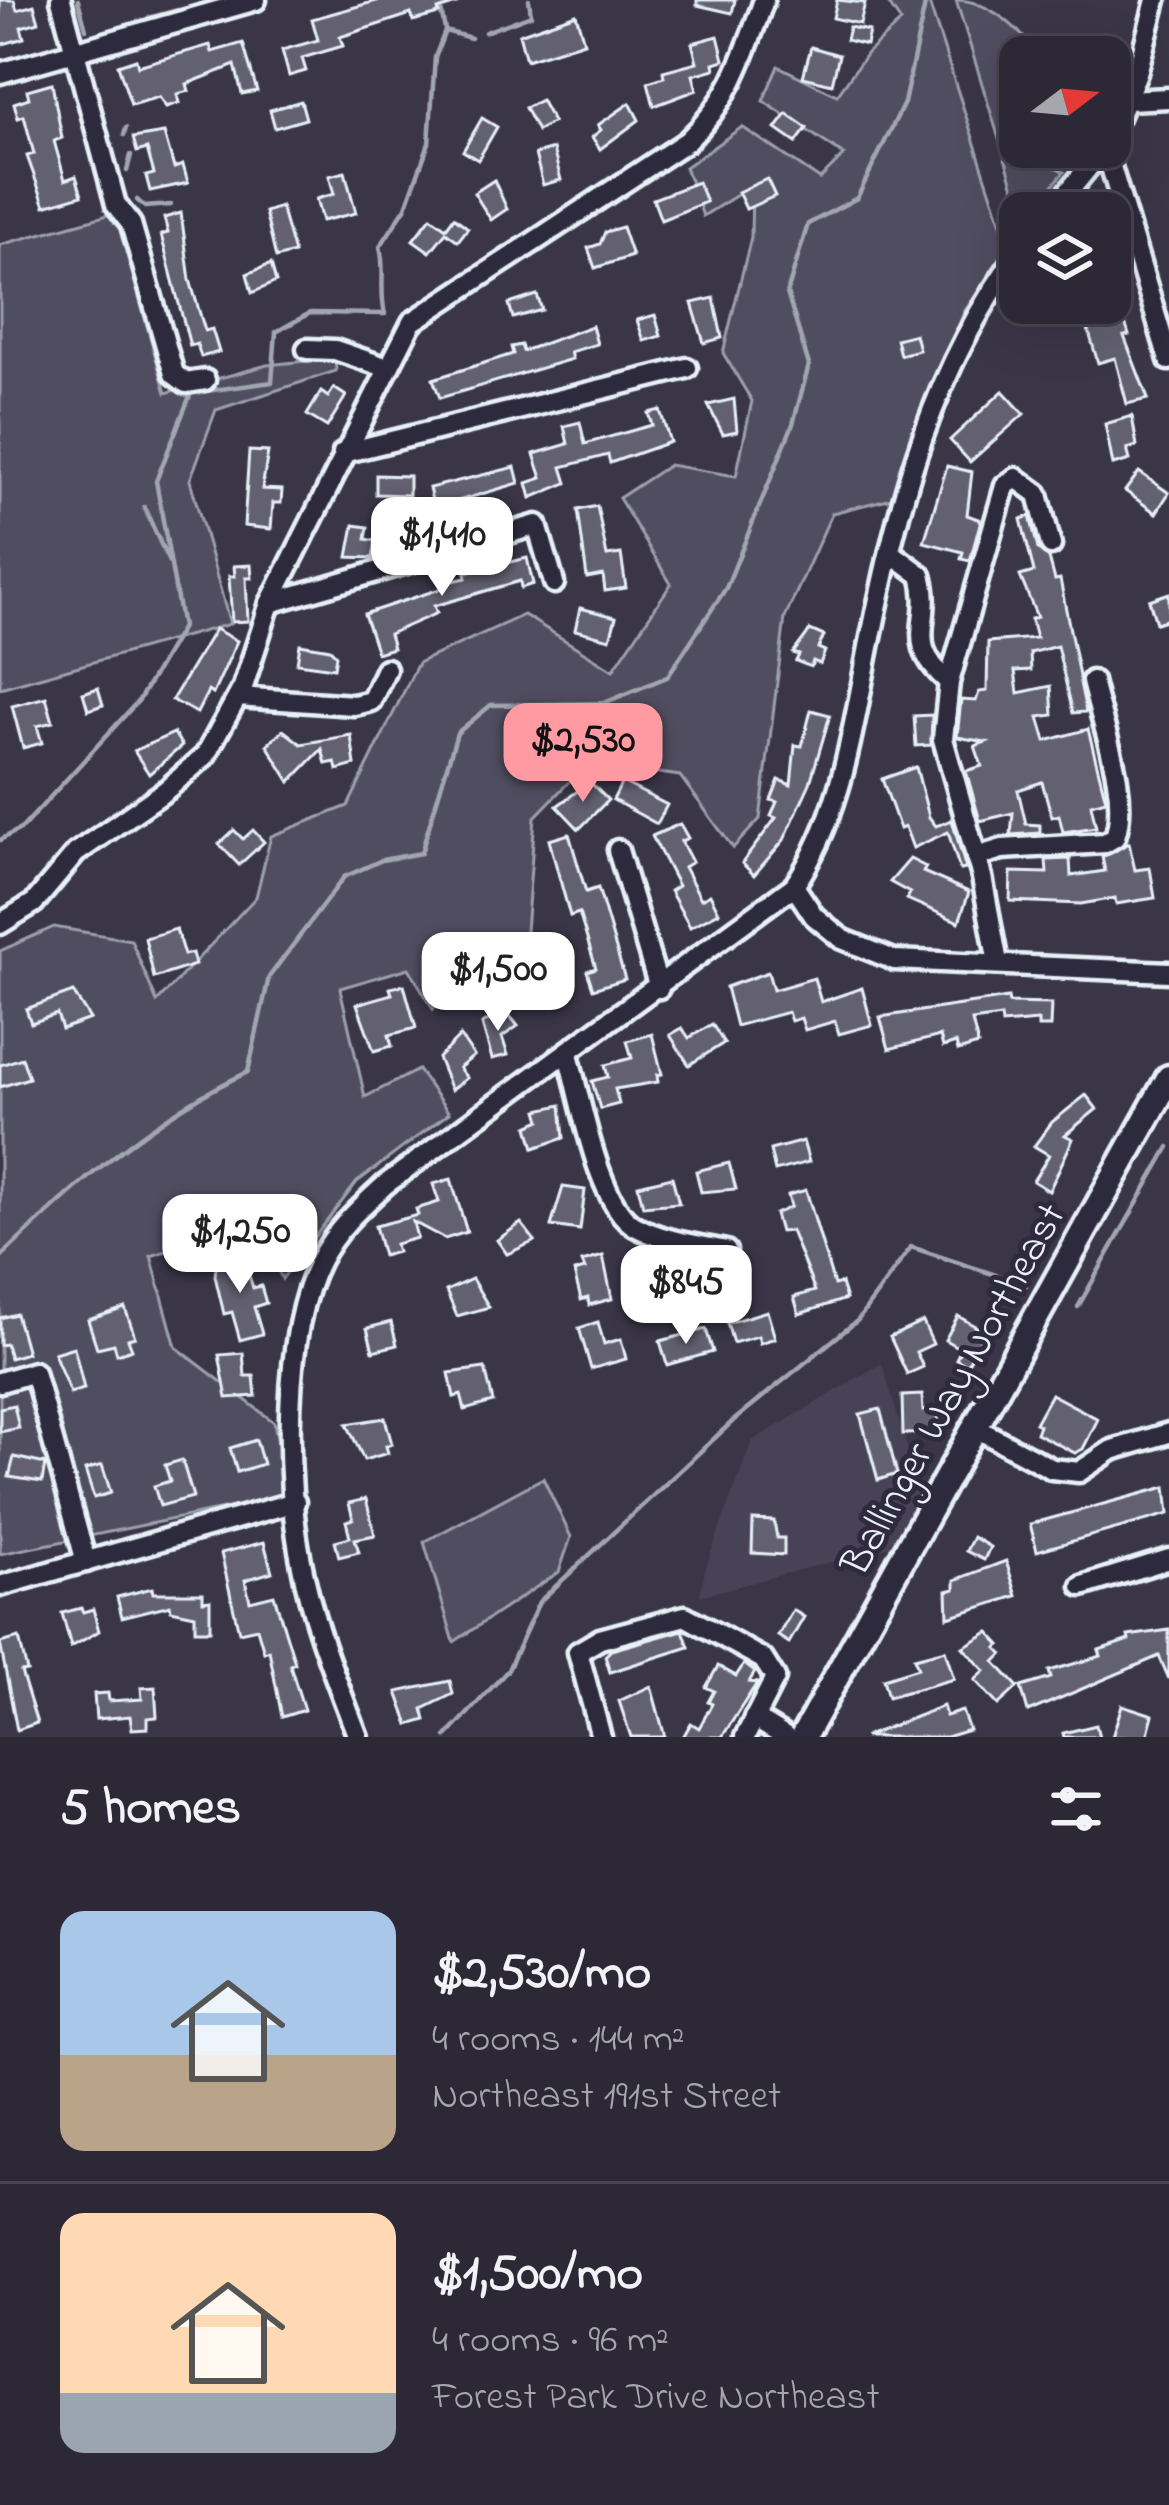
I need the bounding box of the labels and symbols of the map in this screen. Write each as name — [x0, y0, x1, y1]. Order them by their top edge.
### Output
north arrow — [999, 36, 1131, 168]
pin: $1,410 — [344, 497, 540, 599]
pin: $2,530 — [485, 703, 681, 805]
pin: $1,500 — [400, 932, 596, 1034]
street label: Ballinger Way Northeast — [826, 1193, 1083, 1589]
pin: $1,250 — [142, 1194, 338, 1296]
pin: $845 — [615, 1245, 757, 1347]

